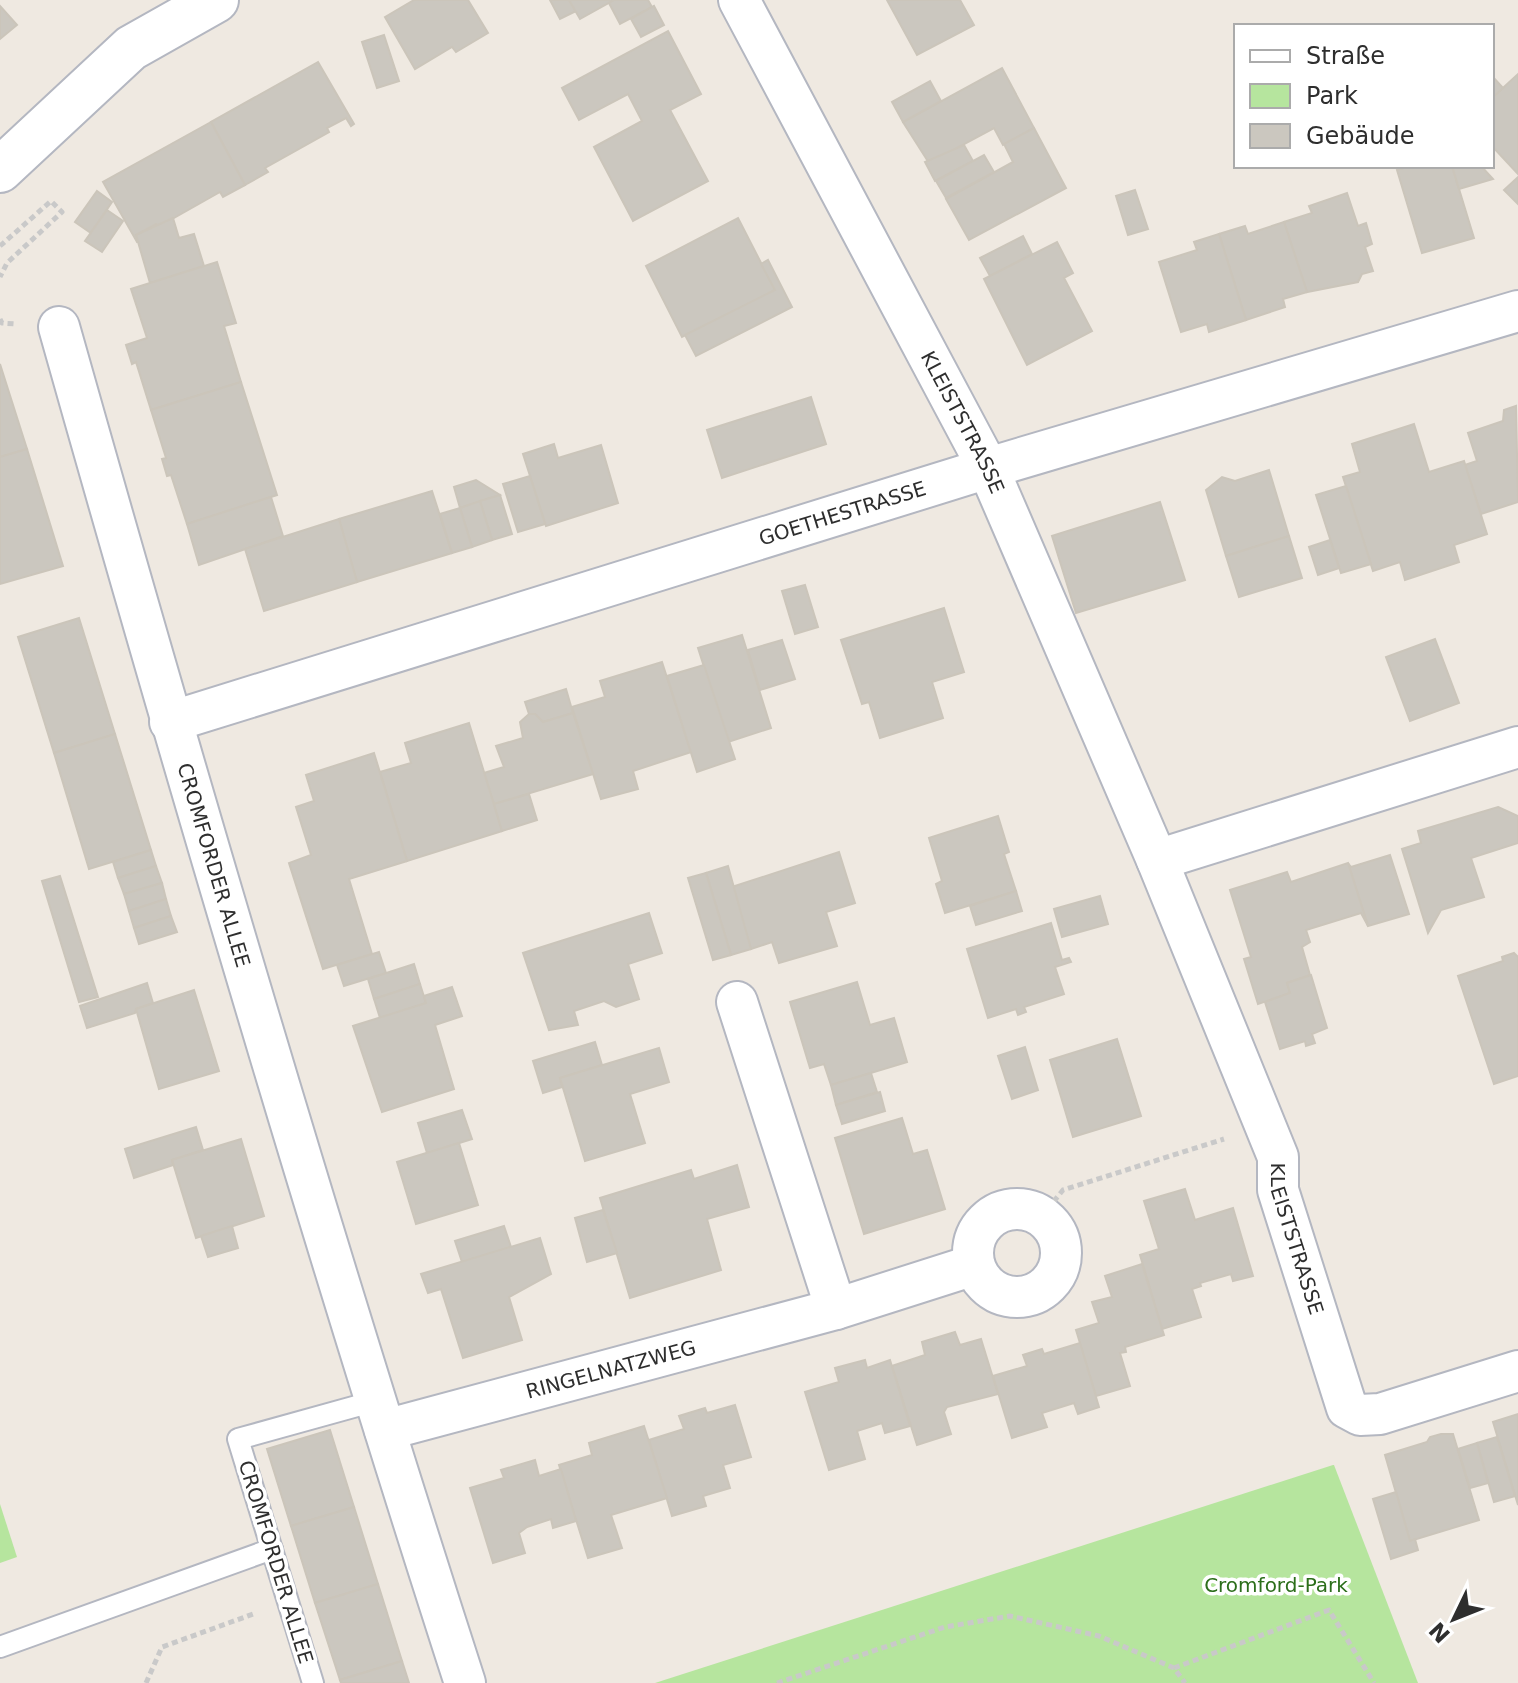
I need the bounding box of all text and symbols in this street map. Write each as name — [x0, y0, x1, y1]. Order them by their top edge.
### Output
legend — [1234, 24, 1494, 168]
text: Straße — [1306, 42, 1385, 70]
text: Park — [1306, 82, 1358, 110]
text: Gebäude — [1306, 122, 1415, 150]
street label: KLEISTSTRASSE — [916, 347, 1010, 497]
street label: GOETHESTRASSE — [756, 476, 929, 550]
street label: CROMFORDER ALLEE — [172, 760, 255, 970]
street label: KLEISTSTRASSE — [1266, 1163, 1329, 1318]
street label: RINGELNATZWEG — [523, 1335, 699, 1404]
street label: CROMFORDER ALLEE — [234, 1457, 318, 1667]
park label: Cromford-Park — [1204, 1573, 1348, 1597]
north arrow — [1414, 1579, 1494, 1659]
text: N — [1424, 1617, 1455, 1648]

